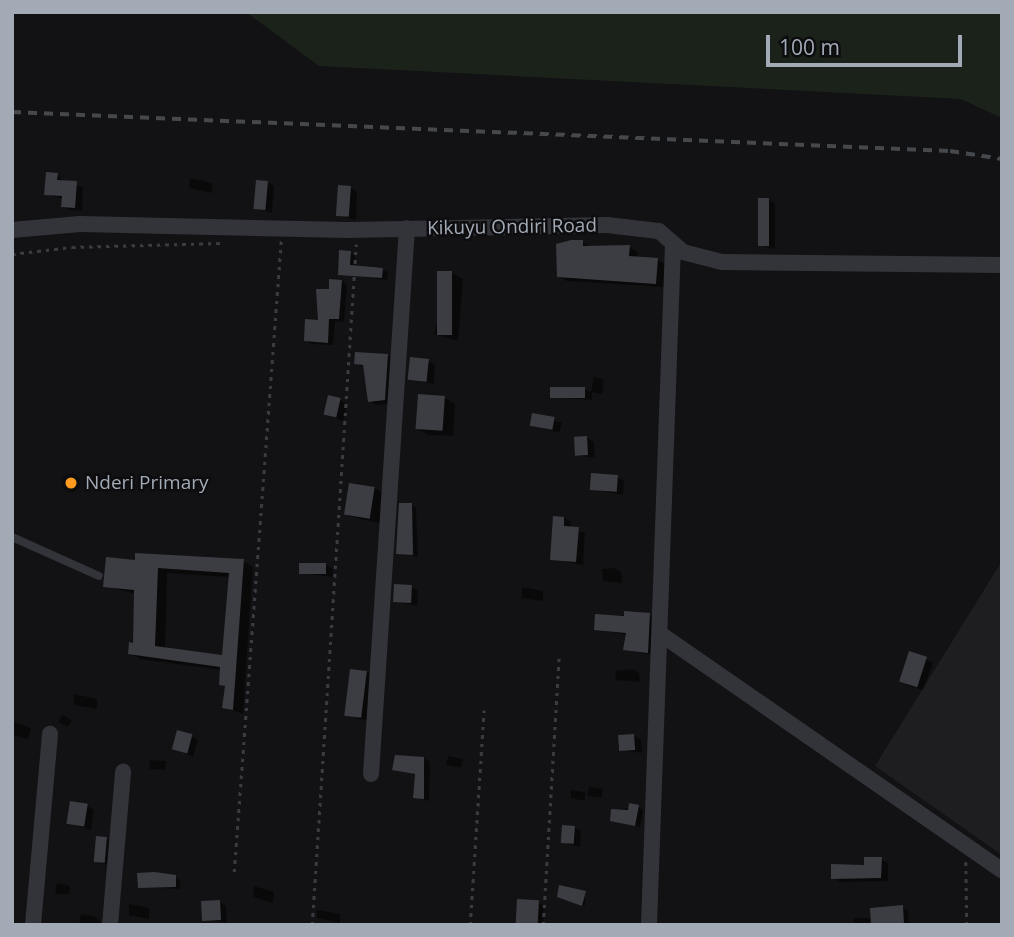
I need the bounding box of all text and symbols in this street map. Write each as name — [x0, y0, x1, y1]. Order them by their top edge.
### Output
scale bar — [769, 21, 965, 65]
text: 100 m — [779, 33, 840, 61]
street label: Kikuyu Ondiri Road — [427, 214, 597, 240]
place label: Nderi Primary — [85, 472, 209, 494]
marker: Nderi Primary — [63, 475, 79, 491]

